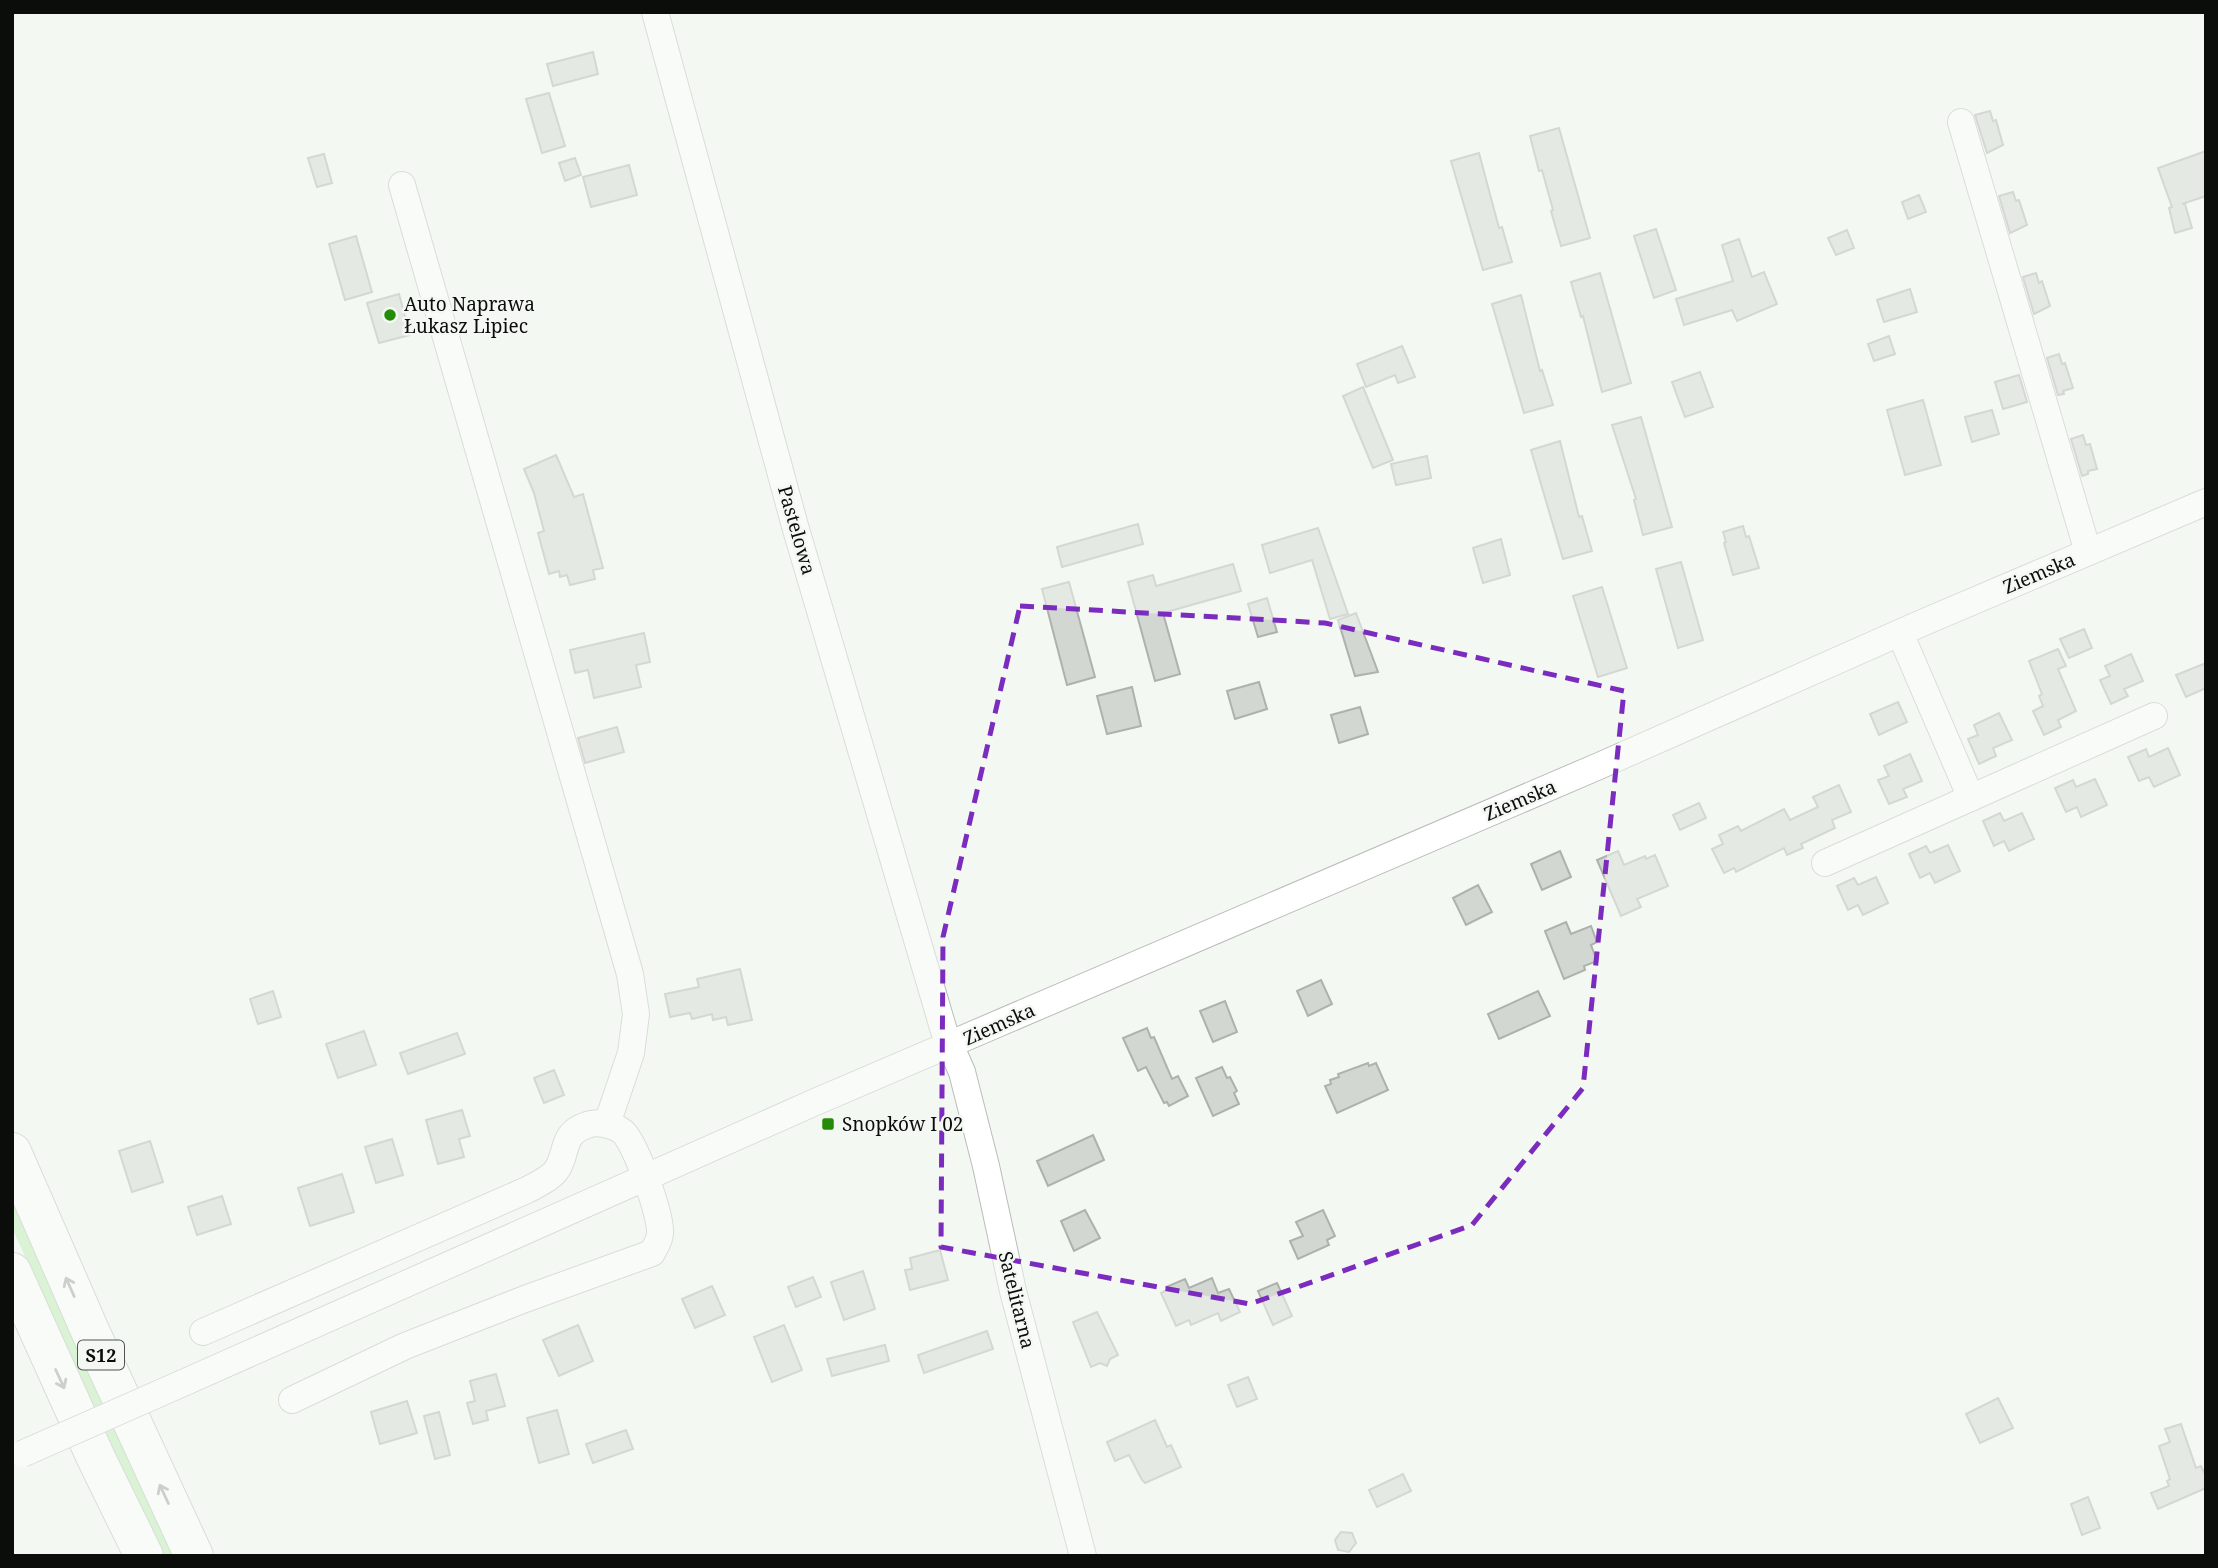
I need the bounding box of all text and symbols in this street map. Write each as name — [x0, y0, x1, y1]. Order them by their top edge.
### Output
place label: Auto Naprawa Łukasz Lipiec — [404, 291, 535, 339]
marker: Auto Naprawa Łukasz Lipiec — [382, 307, 398, 323]
street label: Pastelowa — [772, 482, 822, 578]
street label: Ziemska — [1999, 546, 2079, 600]
street label: Ziemska — [1480, 773, 1560, 827]
street label: Ziemska — [959, 997, 1039, 1051]
place label: Snopków I 02 — [842, 1111, 963, 1137]
marker: Snopków I 02 — [820, 1116, 836, 1132]
street label: Satelitarna — [992, 1249, 1042, 1351]
one-way arrow — [63, 1277, 76, 1298]
road number: S12 — [78, 1340, 124, 1370]
one-way arrow — [54, 1368, 67, 1389]
one-way arrow — [157, 1484, 171, 1505]

